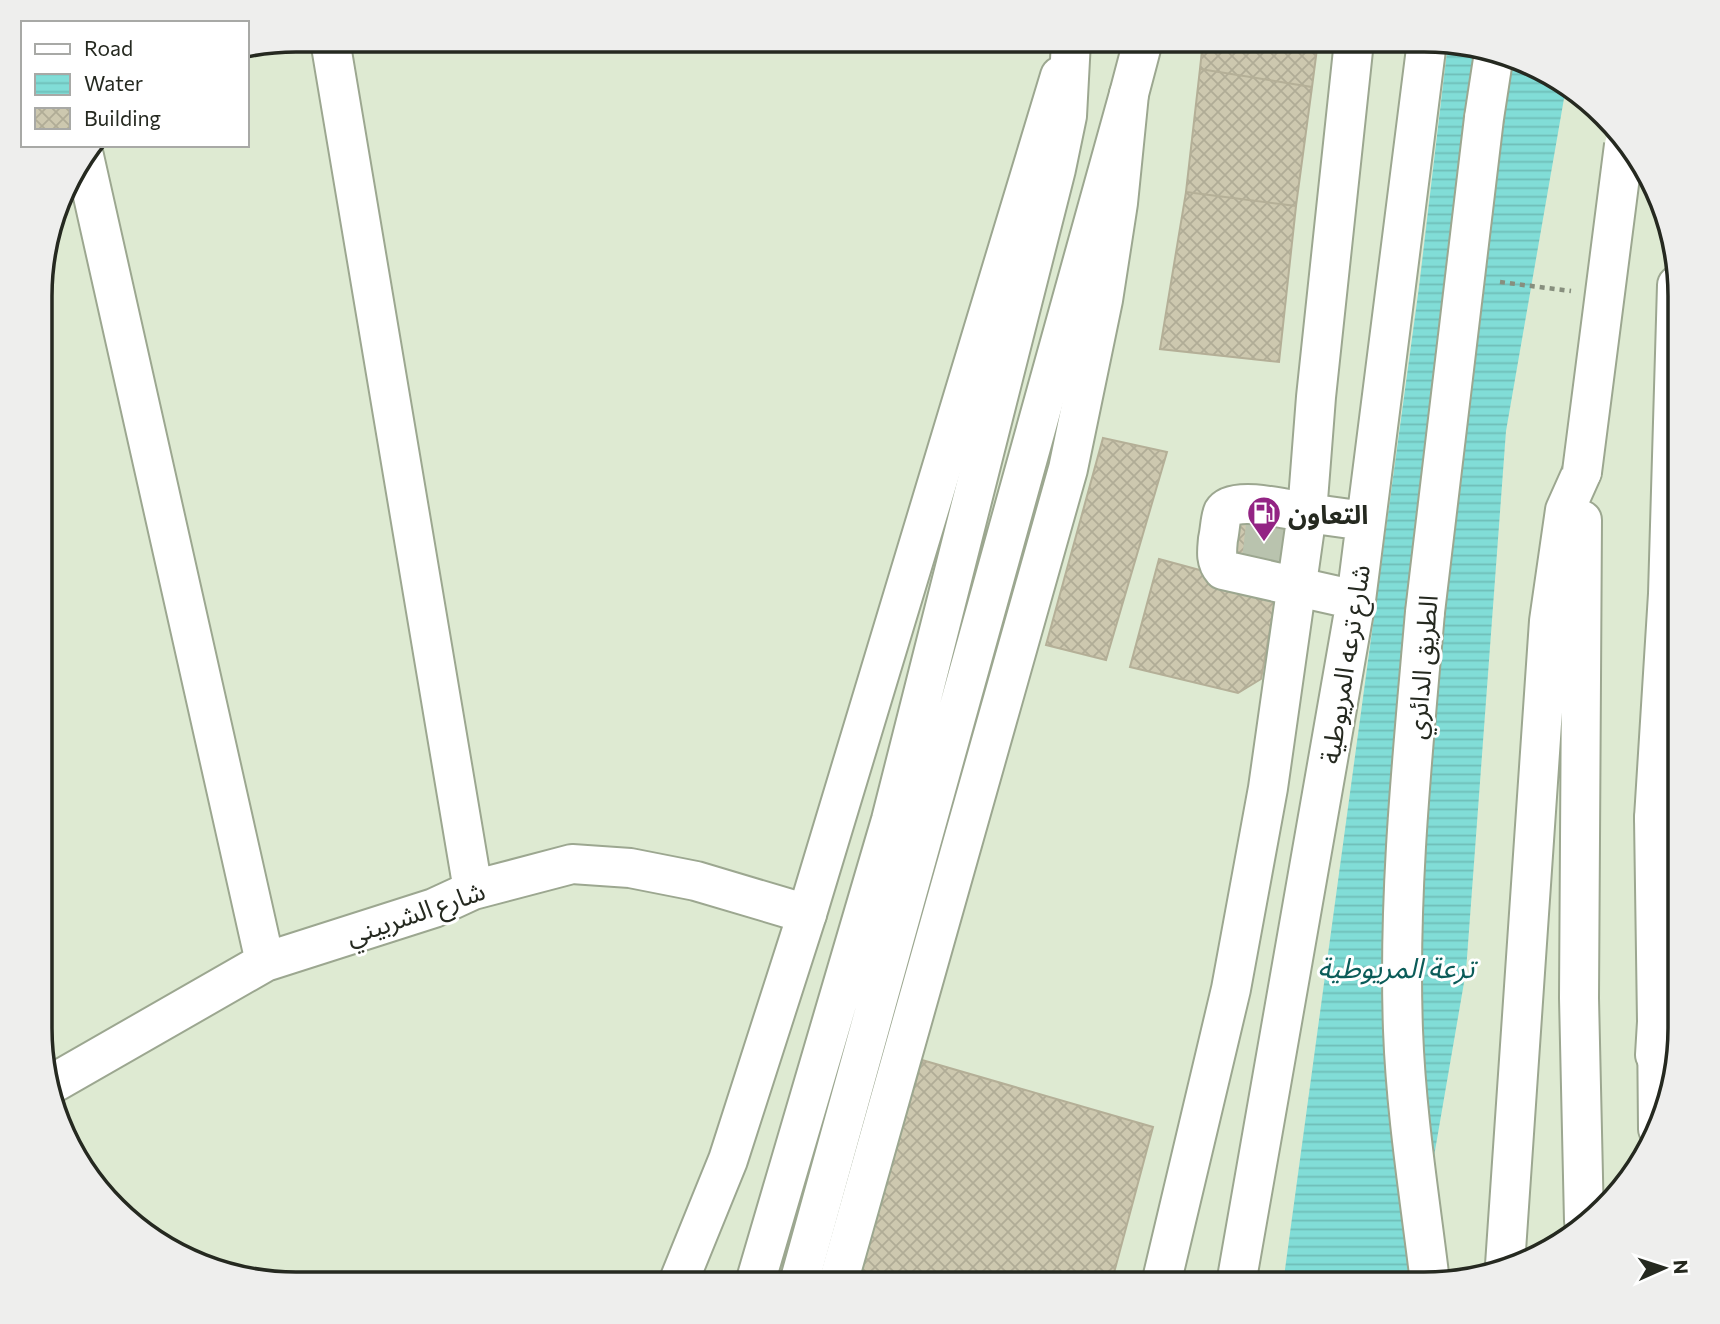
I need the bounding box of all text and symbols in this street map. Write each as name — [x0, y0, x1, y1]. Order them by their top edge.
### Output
legend — [21, 21, 248, 147]
text: Road — [84, 35, 133, 60]
text: Water — [84, 70, 143, 95]
text: Building — [84, 105, 161, 130]
fuel station icon: التعاون — [1245, 494, 1283, 543]
place label: التعاون — [1288, 498, 1368, 530]
street label: شارع ترعه المريوطية — [1313, 562, 1380, 767]
street label: الطريق الدائري — [1399, 594, 1449, 741]
street label: شارع الشربيني — [341, 874, 491, 956]
water label: ترعة المريوطية — [1318, 950, 1478, 985]
north arrow — [1629, 1233, 1699, 1303]
text: N — [1670, 1259, 1693, 1275]

